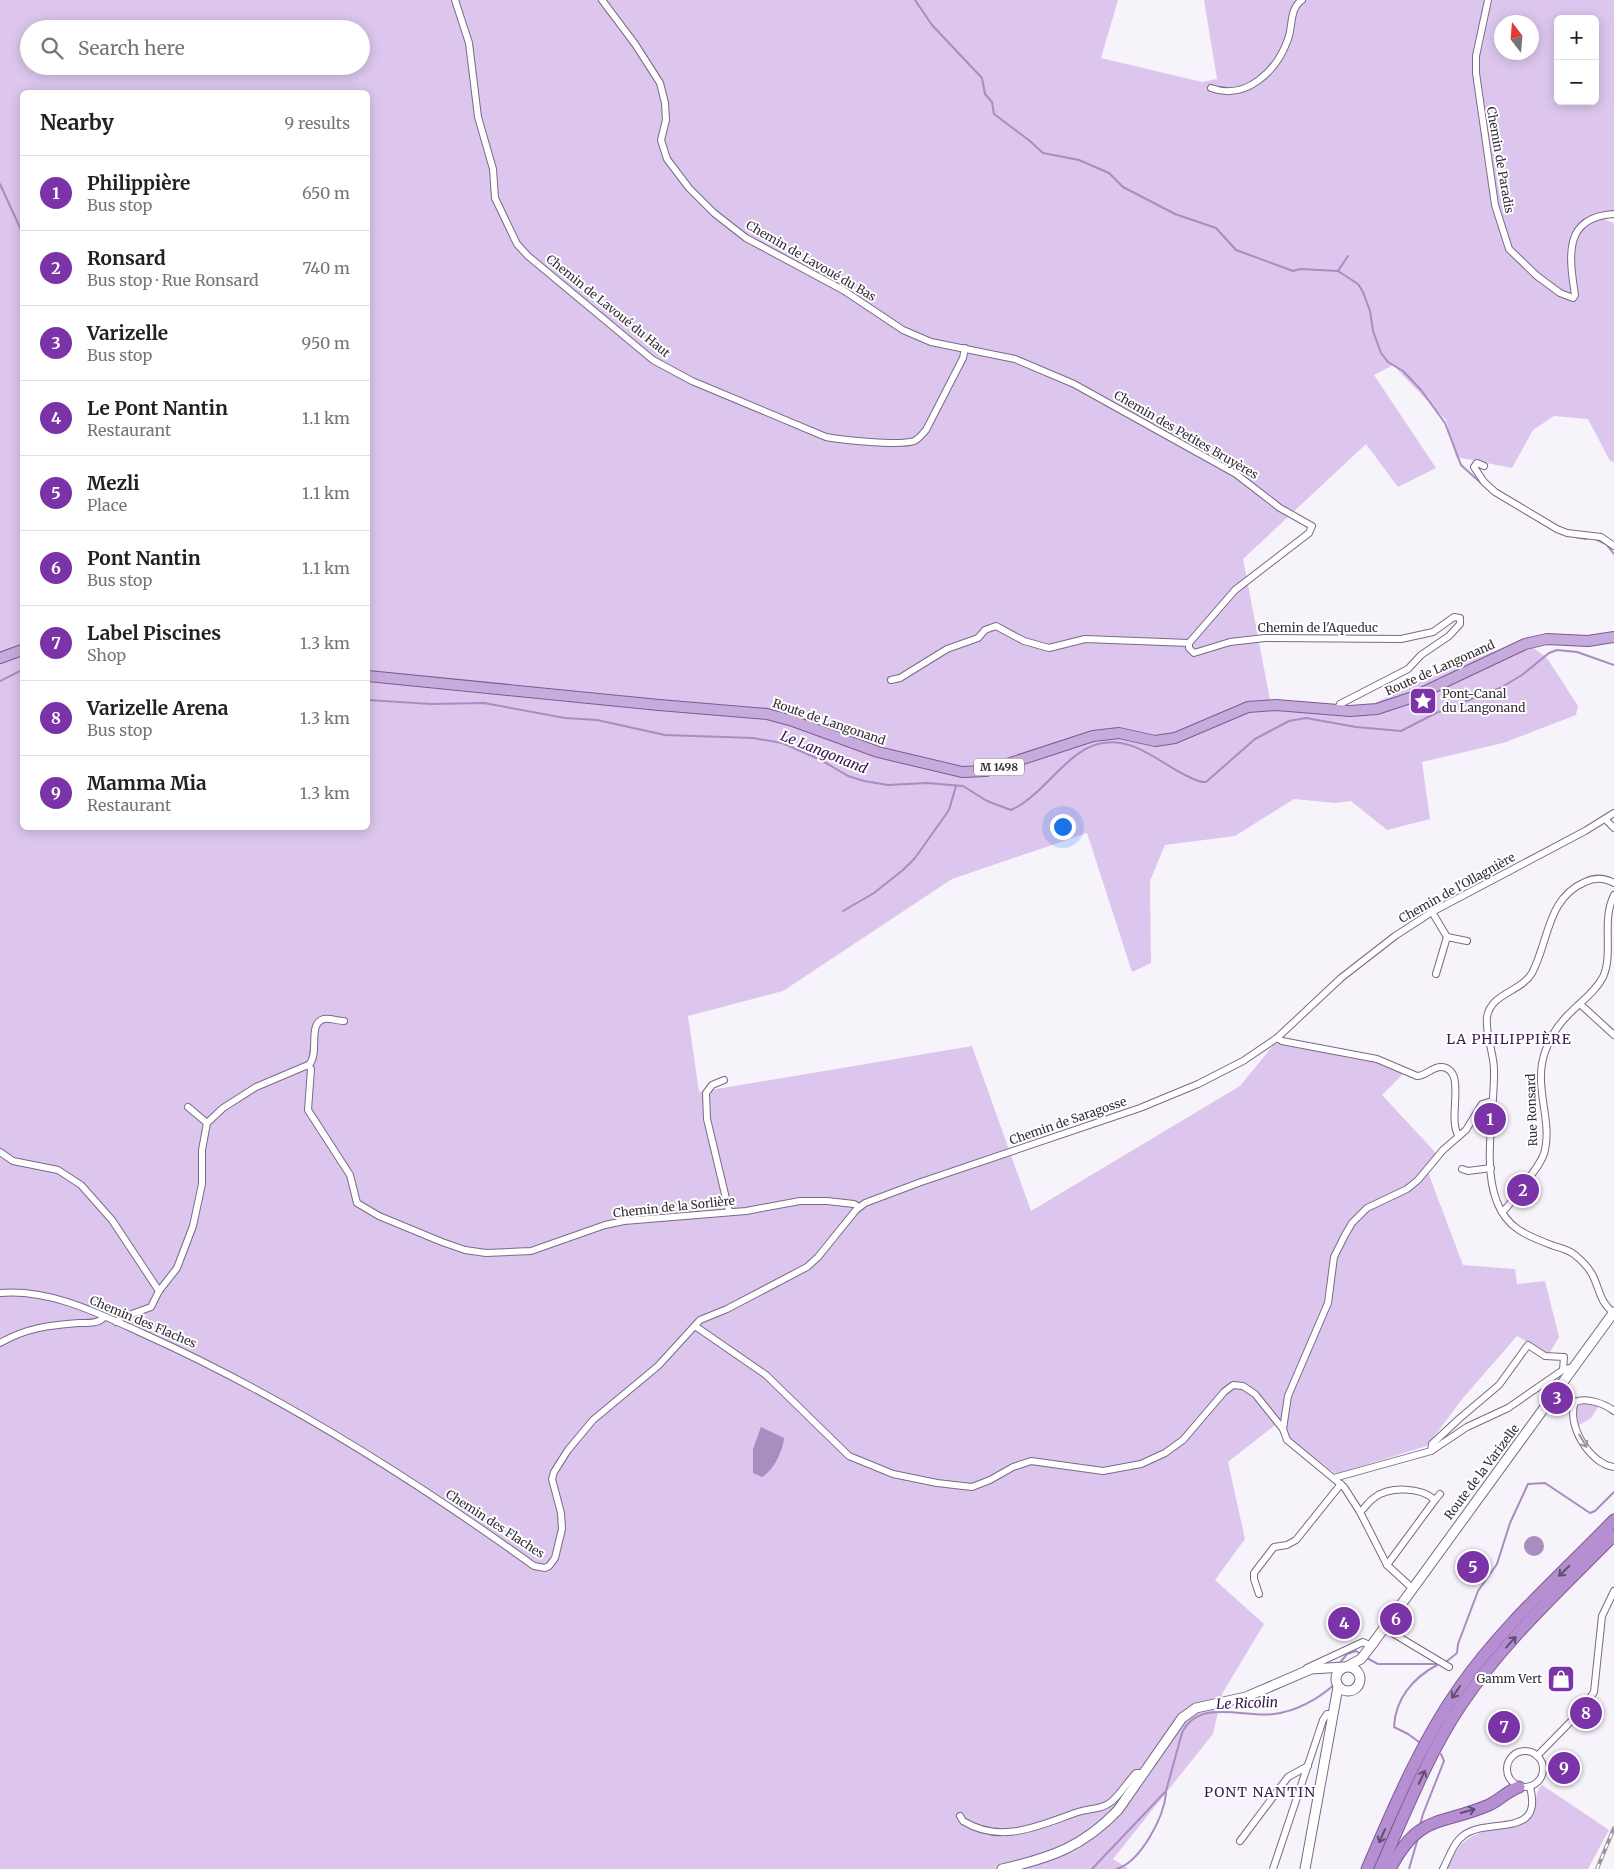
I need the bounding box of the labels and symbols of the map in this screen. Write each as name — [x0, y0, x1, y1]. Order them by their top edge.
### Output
north arrow — [1494, 15, 1539, 60]
street label: Chemin de Paradis — [1484, 106, 1517, 214]
street label: Chemin de Lavoué du Bas — [744, 217, 879, 304]
street label: Chemin de Lavoué du Haut — [543, 251, 673, 360]
street label: Chemin des Petites Bruyères — [1111, 387, 1261, 482]
street label: Chemin de l'Aqueduc — [1258, 620, 1378, 635]
street label: Route de Langonand — [1383, 637, 1497, 698]
place icon: Pont-Canal du Langonand — [1408, 686, 1438, 716]
place label: Pont-Canal du Langonand — [1442, 686, 1525, 715]
street label: Route de Langonand — [771, 695, 888, 748]
water label: Le Langonand — [778, 726, 870, 778]
road number: M 1498 — [974, 759, 1024, 776]
your location — [1050, 814, 1076, 840]
street label: Chemin de l'Ollagnière — [1396, 849, 1518, 926]
district label: LA PHILIPPIÈRE — [1446, 1030, 1572, 1048]
street label: Rue Ronsard — [1523, 1073, 1540, 1147]
street label: Chemin de Saragosse — [1007, 1093, 1128, 1148]
pin: 1 — [1474, 1100, 1506, 1138]
pin: 2 — [1507, 1171, 1539, 1209]
street label: Chemin de la Sorlière — [612, 1193, 736, 1220]
street label: Chemin des Flaches — [88, 1292, 199, 1351]
pin: 3 — [1541, 1379, 1573, 1417]
street label: Route de la Varizelle — [1441, 1421, 1522, 1522]
one-way arrow — [1579, 1434, 1589, 1448]
street label: Chemin des Flaches — [443, 1486, 547, 1561]
pin: 5 — [1457, 1548, 1489, 1586]
one-way arrow — [1558, 1565, 1570, 1577]
pin: 6 — [1380, 1600, 1412, 1638]
pin: 4 — [1328, 1604, 1360, 1642]
one-way arrow — [1505, 1635, 1517, 1648]
shop icon: Gamm Vert — [1546, 1664, 1576, 1694]
place label: Gamm Vert — [1477, 1671, 1542, 1686]
one-way arrow — [1451, 1685, 1461, 1699]
water label: Le Ricolin — [1216, 1693, 1278, 1713]
pin: 8 — [1570, 1694, 1602, 1732]
pin: 7 — [1488, 1708, 1520, 1746]
pin: 9 — [1548, 1749, 1580, 1787]
one-way arrow — [1418, 1770, 1427, 1785]
district label: PONT NANTIN — [1204, 1783, 1316, 1801]
one-way arrow — [1459, 1806, 1475, 1816]
one-way arrow — [1376, 1828, 1386, 1843]

